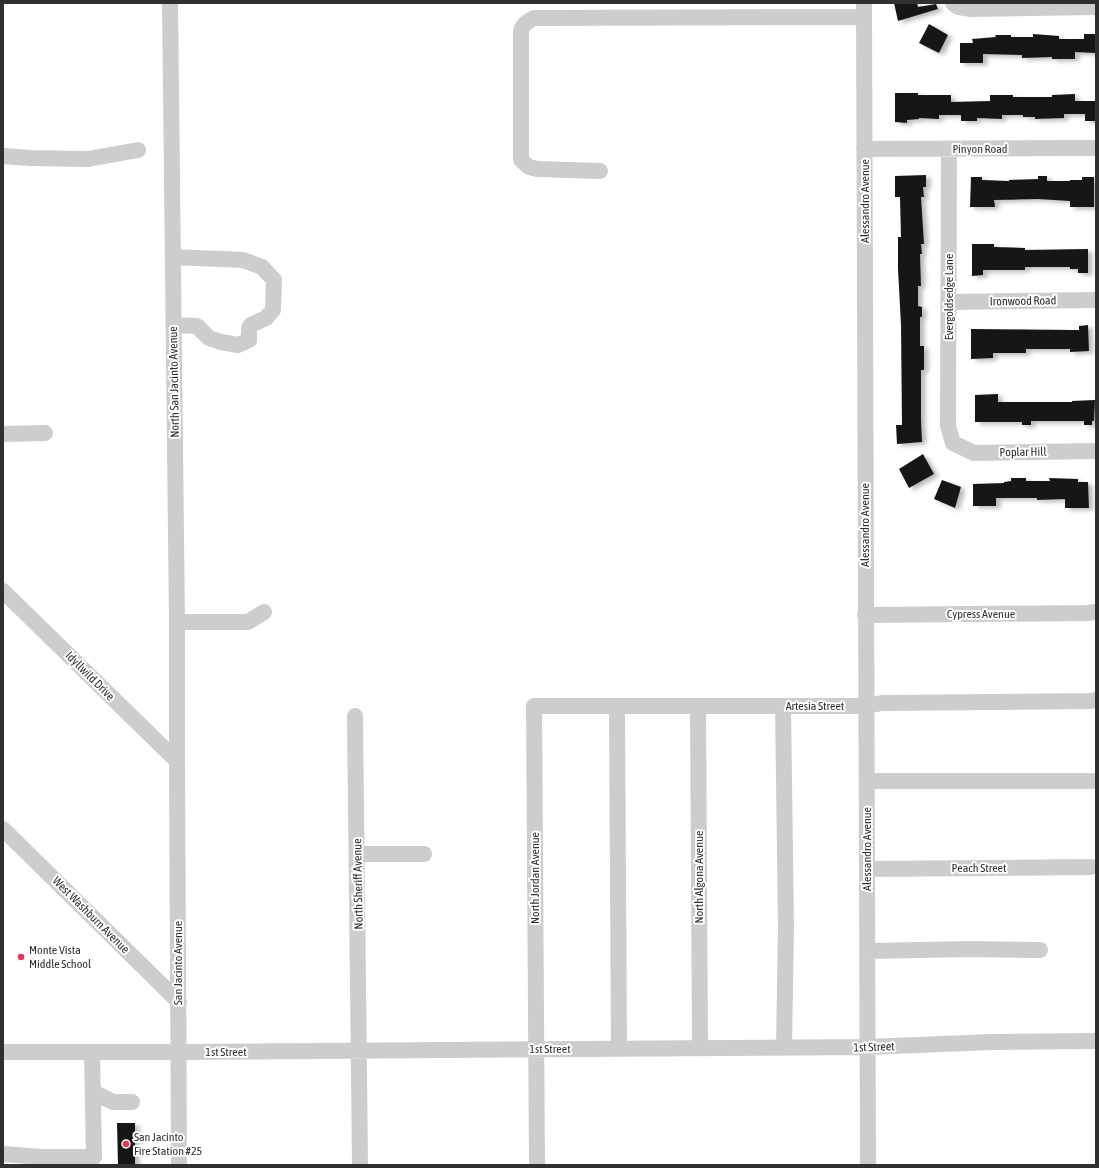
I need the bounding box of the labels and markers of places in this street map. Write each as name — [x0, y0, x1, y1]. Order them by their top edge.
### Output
place label: Monte Vista Middle School — [29, 943, 92, 971]
marker: Monte Vista Middle School — [16, 952, 26, 962]
place label: San Jacinto Fire Station #25 — [134, 1130, 202, 1158]
marker: San Jacinto Fire Station #25 — [121, 1139, 131, 1149]

